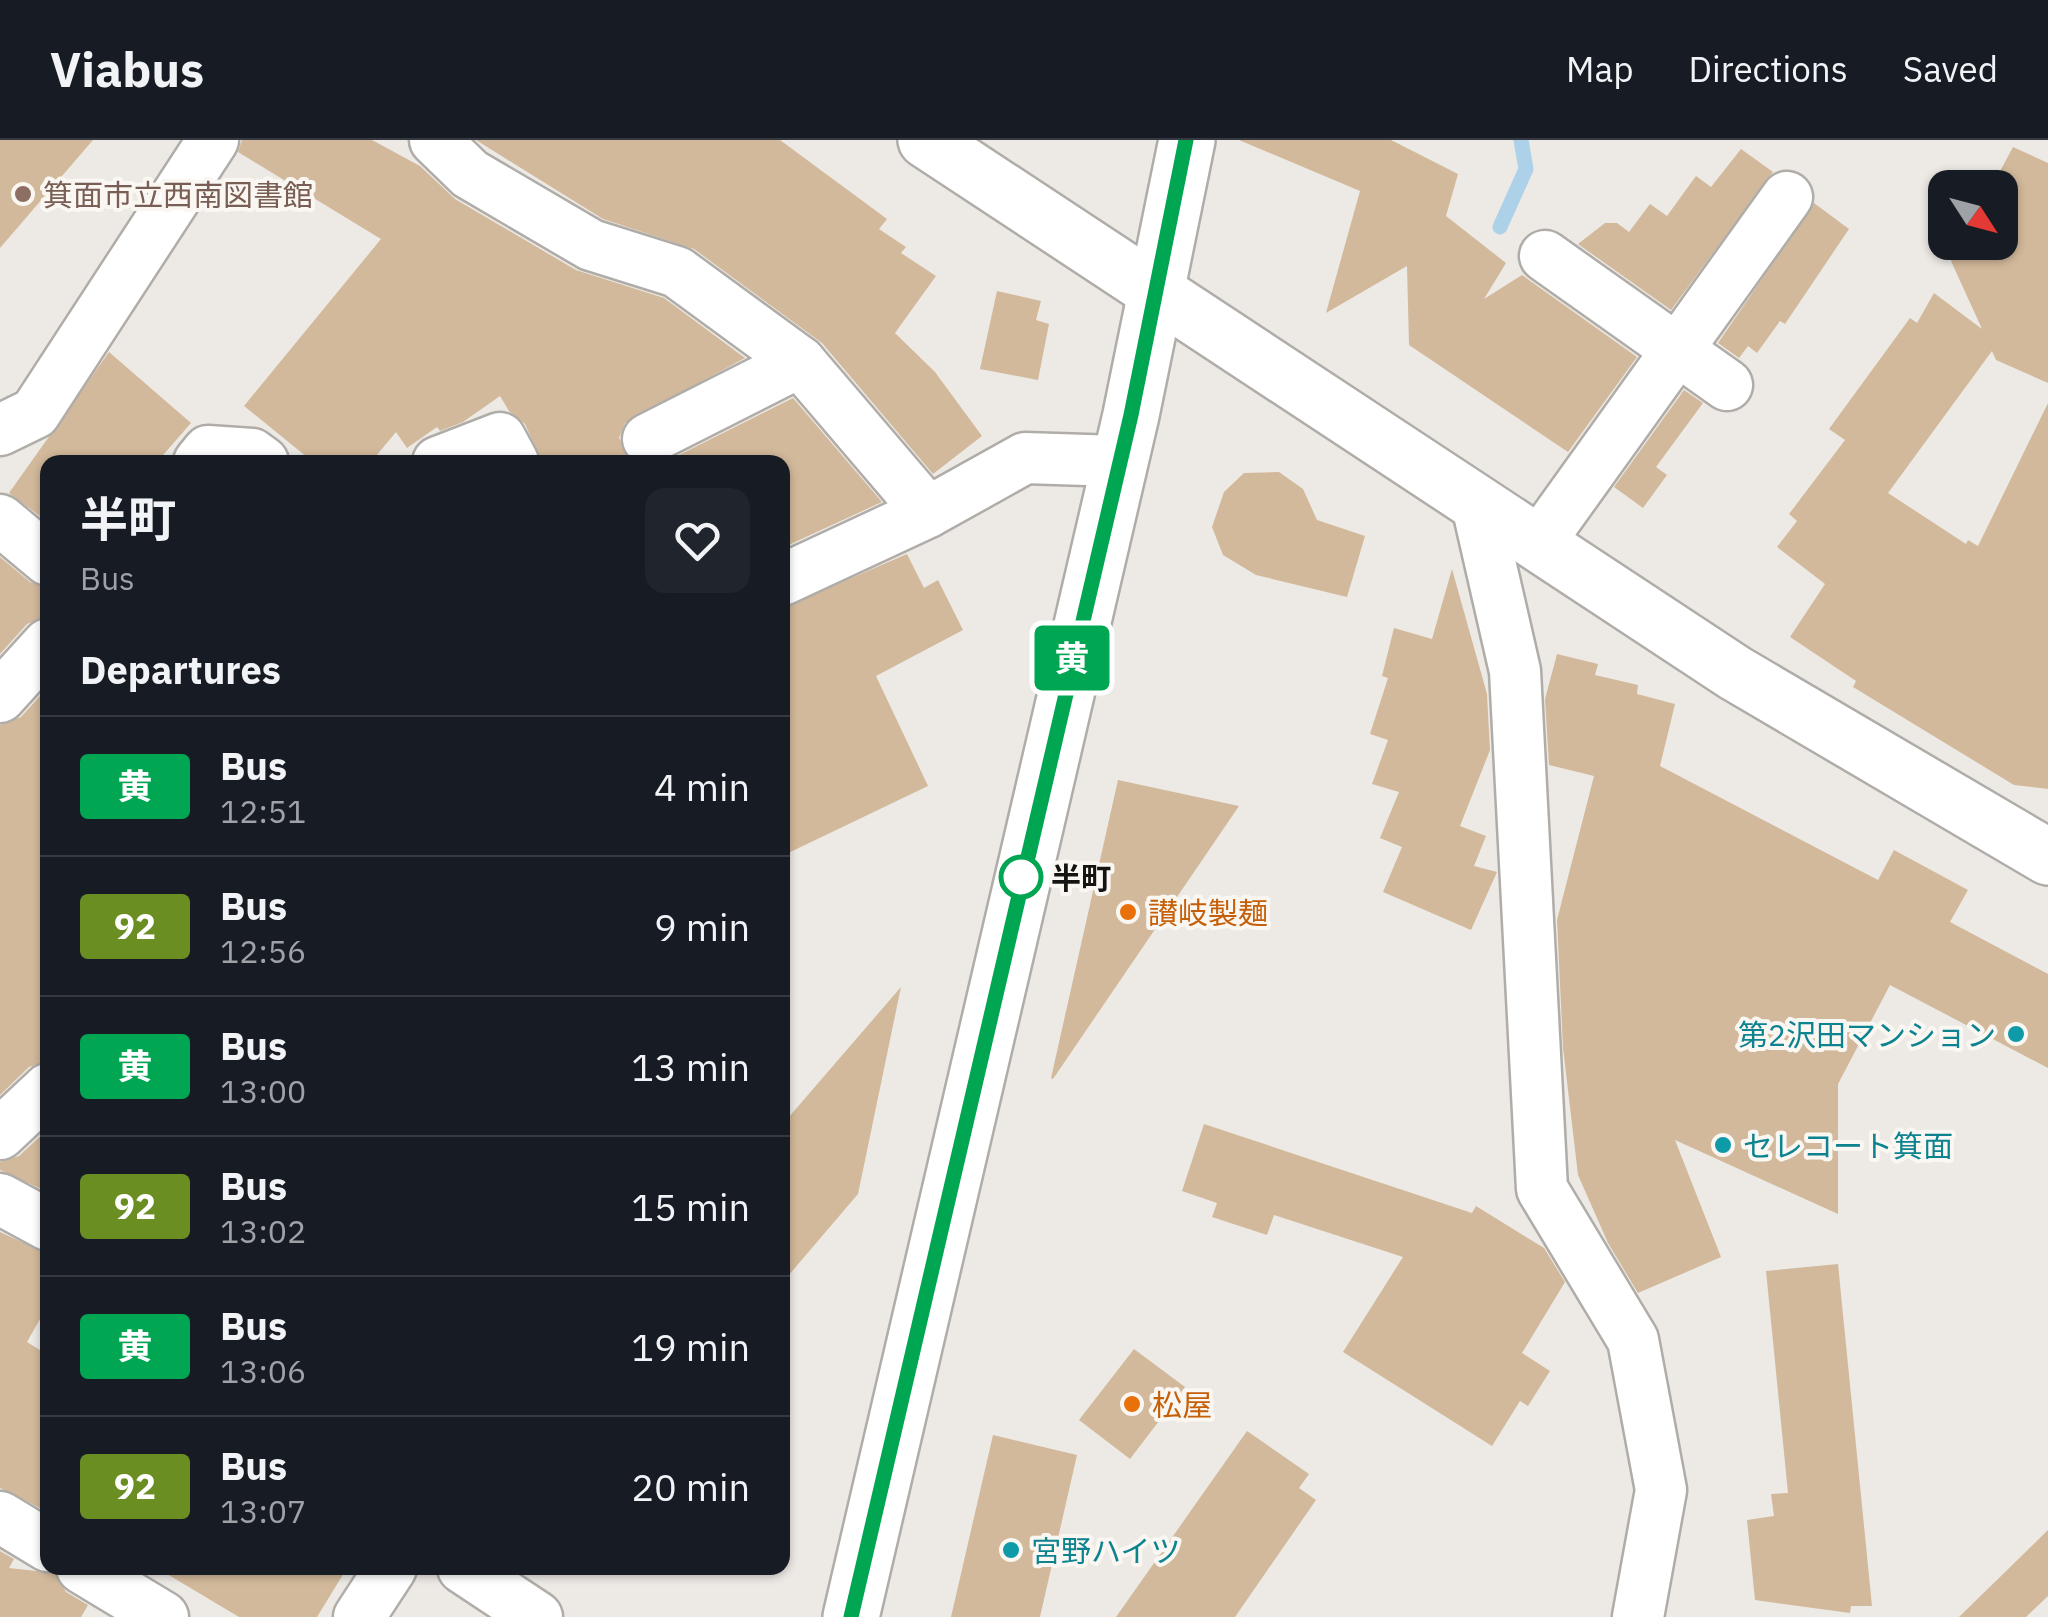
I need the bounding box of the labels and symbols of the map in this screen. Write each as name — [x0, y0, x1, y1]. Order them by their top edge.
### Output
north arrow — [1928, 170, 2018, 260]
place label: 箕面市立西南図書館 — [43, 175, 313, 214]
marker: 箕面市立西南図書館 — [12, 183, 34, 205]
line badge: 黄 — [1040, 626, 1104, 690]
marker: 半町 — [1000, 856, 1042, 898]
place label: 半町 — [1051, 858, 1111, 897]
place label: 讃岐製麺 — [1148, 893, 1268, 932]
marker: 讃岐製麺 — [1117, 901, 1139, 923]
place label: 第2沢田マンション — [1738, 1015, 1996, 1054]
marker: 第2沢田マンション — [2005, 1023, 2027, 1045]
place label: セレコート箕面 — [1743, 1126, 1953, 1165]
marker: セレコート箕面 — [1712, 1134, 1734, 1156]
place label: 松屋 — [1152, 1385, 1212, 1424]
marker: 松屋 — [1121, 1393, 1143, 1415]
place label: 宮野ハイツ — [1031, 1531, 1180, 1570]
marker: 宮野ハイツ — [1000, 1539, 1022, 1561]

